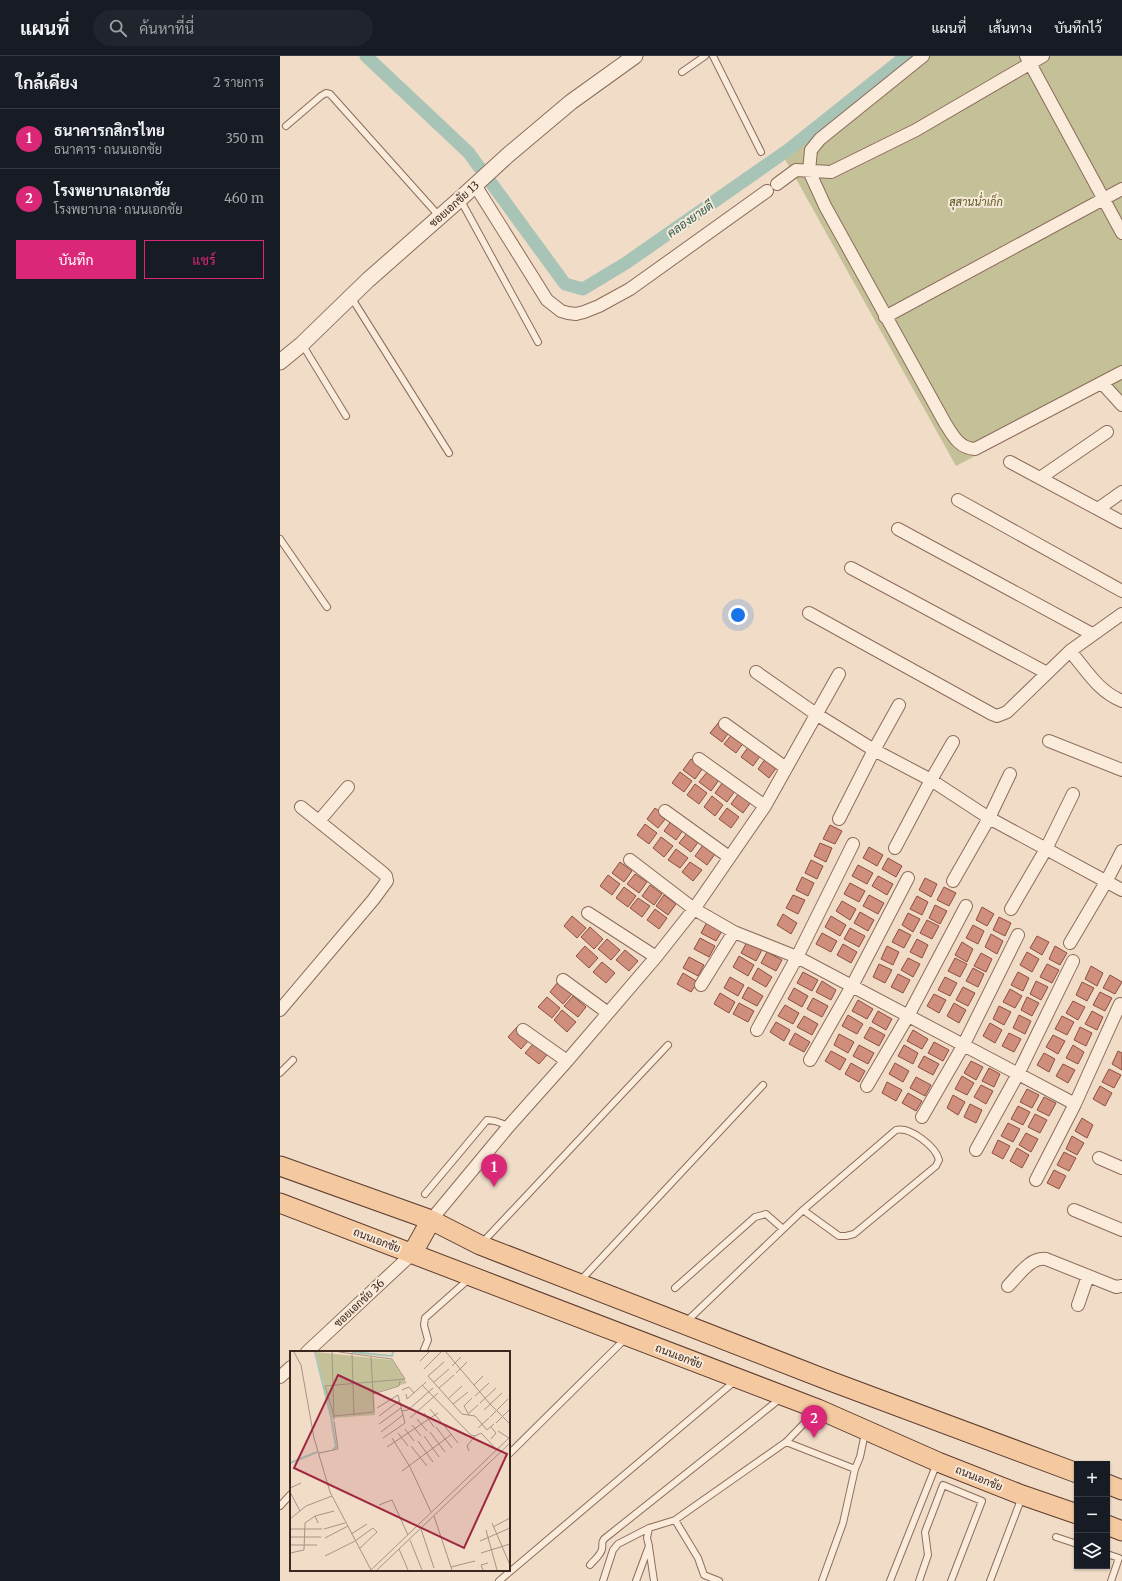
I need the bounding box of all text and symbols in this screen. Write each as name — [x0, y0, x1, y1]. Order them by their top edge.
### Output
search box — [93, 10, 373, 46]
text: แผนที่ — [20, 16, 69, 40]
icon: search — [107, 17, 129, 39]
text: ค้นหาที่นี่ — [139, 19, 194, 38]
text: แผนที่ — [931, 19, 966, 37]
text: เส้นทาง — [988, 19, 1032, 37]
text: บันทึกไว้ — [1054, 19, 1102, 37]
text: ใกล้เคียง — [16, 72, 78, 94]
text: 2 รายการ — [213, 74, 264, 91]
text: ธนาคารกสิกรไทย — [54, 121, 165, 140]
text: 1 — [26, 130, 32, 147]
text: 350 m — [226, 130, 264, 147]
text: ธนาคาร · ถนนเอกชัย — [54, 141, 162, 158]
street label: ซอยเอกชัย 13 — [426, 178, 482, 230]
text: โรงพยาบาลเอกชัย — [54, 181, 170, 200]
text: 2 — [25, 190, 33, 207]
text: 460 m — [224, 190, 264, 207]
park label: สุสานน่ำเก็ก — [949, 192, 1003, 211]
water label: คลองยายดี — [664, 197, 717, 240]
text: โรงพยาบาล · ถนนเอกชัย — [54, 201, 183, 218]
button: บันทึก — [16, 240, 136, 279]
button: แชร์ — [144, 240, 264, 279]
your location — [728, 605, 748, 625]
pin: 1 — [481, 1154, 507, 1187]
street label: ถนนเอกชัย — [351, 1225, 403, 1255]
street label: ซอยเอกชัย 36 — [331, 1276, 387, 1330]
street label: ถนนเอกชัย — [653, 1341, 705, 1371]
inset map — [290, 1351, 510, 1571]
pin: 2 — [801, 1405, 827, 1438]
map controls — [1074, 1461, 1110, 1569]
button: + — [1074, 1461, 1110, 1497]
street label: ถนนเอกชัย — [953, 1462, 1005, 1494]
button: − — [1074, 1497, 1110, 1533]
button: layers — [1074, 1533, 1110, 1569]

